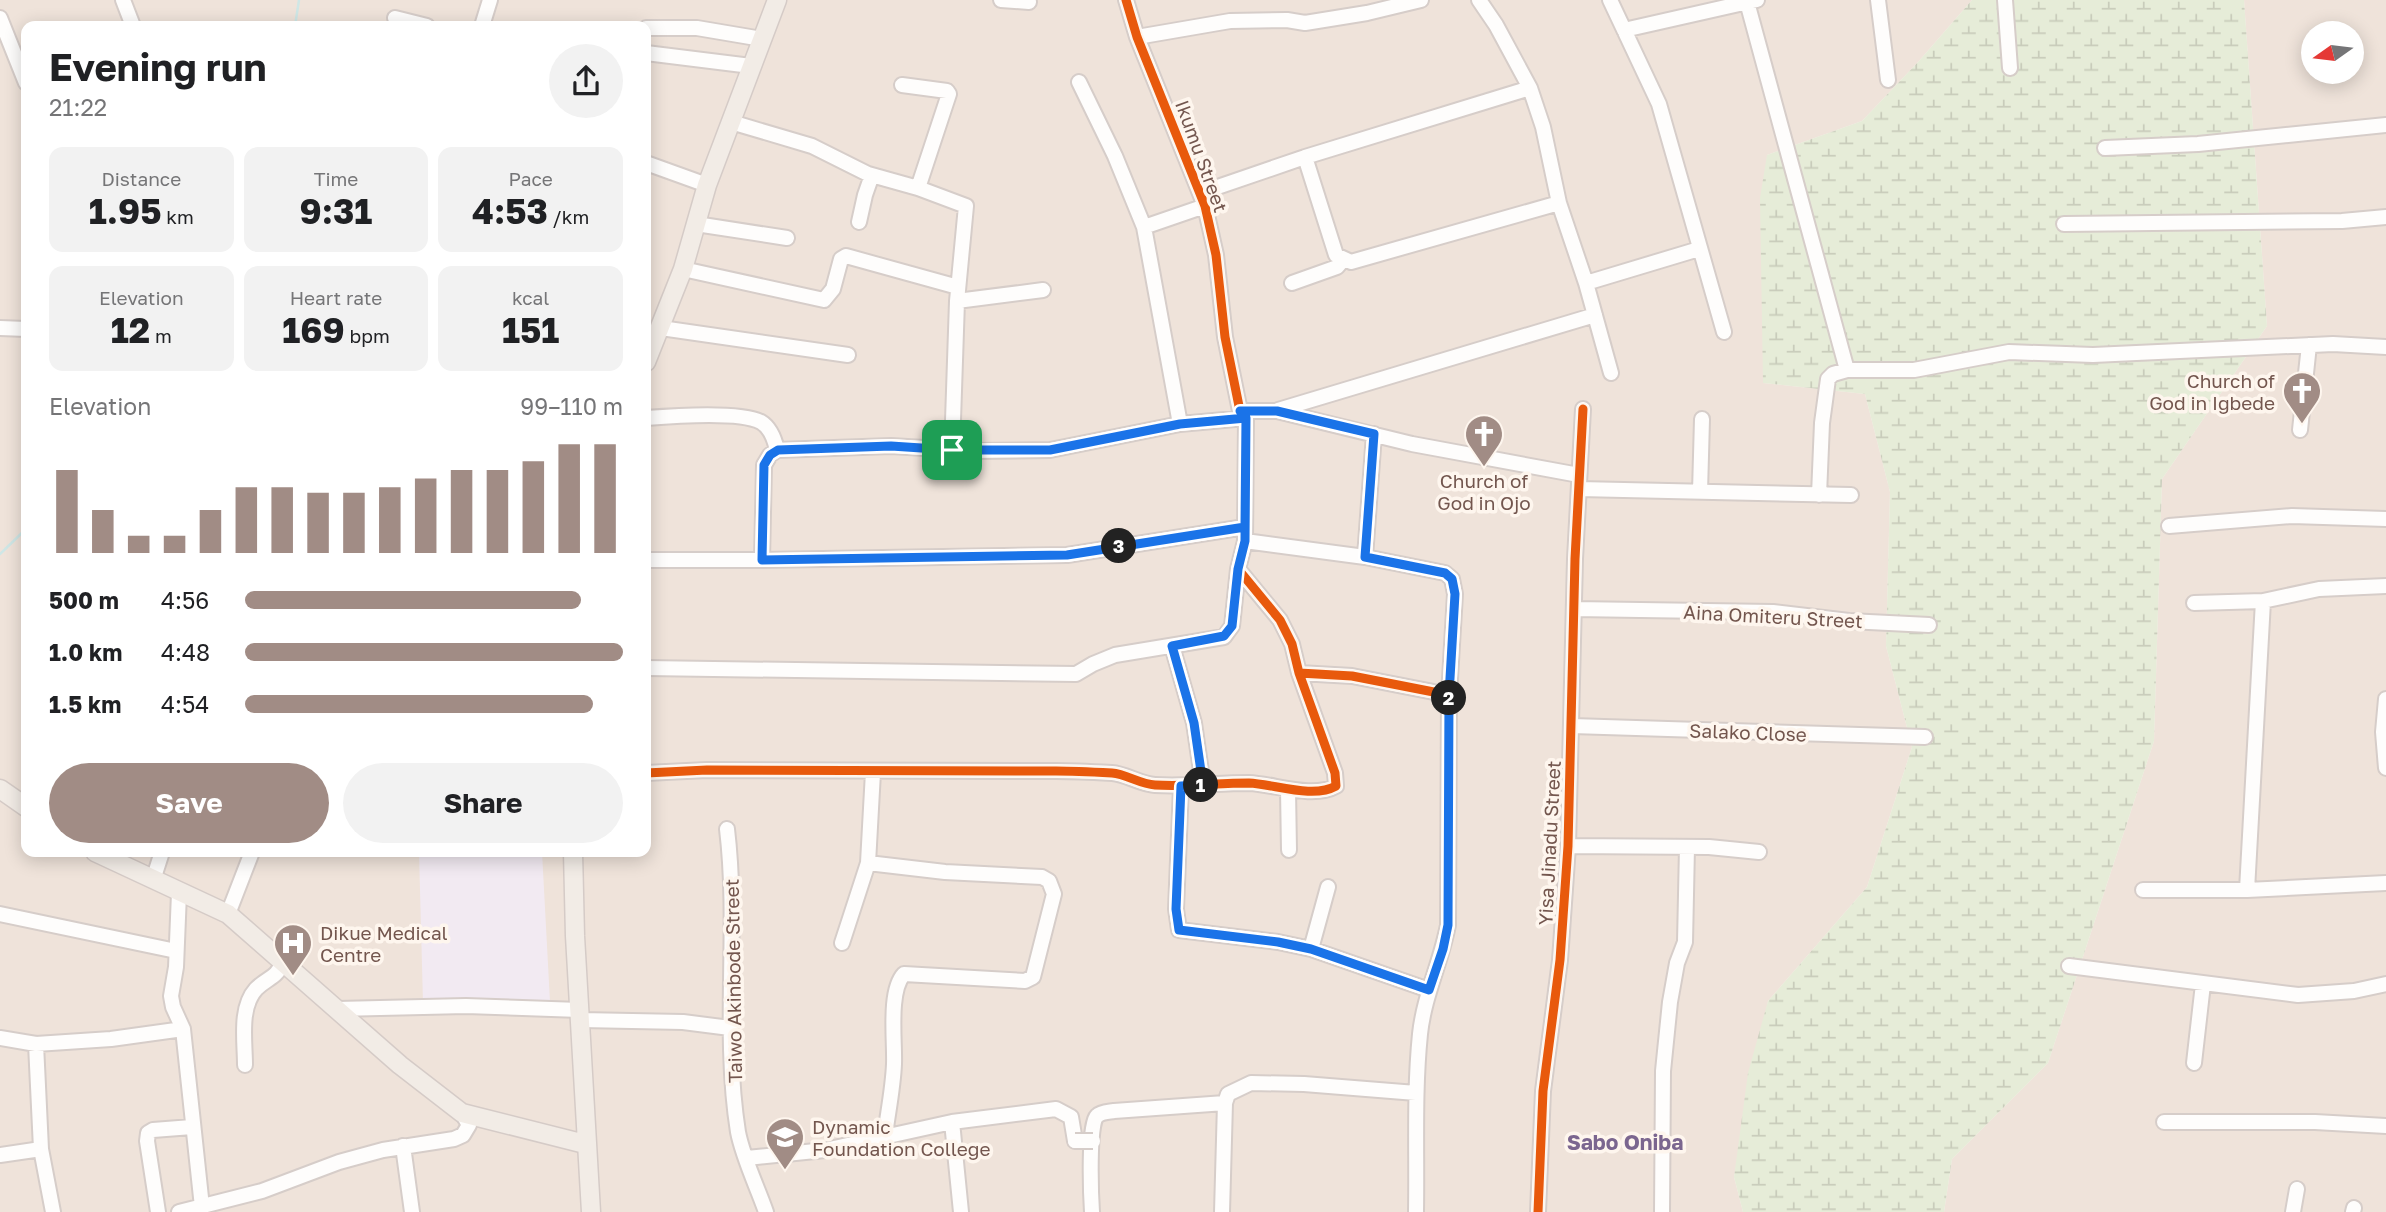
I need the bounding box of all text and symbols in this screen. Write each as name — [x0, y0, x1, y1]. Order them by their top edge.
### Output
north arrow — [2301, 21, 2364, 84]
map controls — [2301, 21, 2364, 84]
text: Evening run — [49, 44, 267, 89]
button: share — [549, 44, 623, 118]
text: 21:22 — [49, 93, 107, 121]
street label: Ikumu Street — [1171, 97, 1233, 215]
text: Distance — [101, 167, 181, 190]
text: Time — [314, 167, 358, 190]
text: Pace — [508, 167, 553, 190]
text: 1.95 — [89, 190, 162, 232]
text: 9:31 — [300, 190, 372, 232]
text: 4:53 — [472, 190, 548, 232]
text: km — [162, 205, 194, 228]
text: /km — [548, 205, 589, 228]
text: Elevation — [99, 286, 184, 309]
text: Heart rate — [290, 286, 382, 309]
text: kcal — [512, 286, 549, 309]
text: 12 — [111, 309, 150, 351]
text: 169 — [282, 309, 345, 351]
text: 151 — [502, 309, 559, 351]
text: m — [150, 324, 172, 347]
text: bpm — [345, 324, 390, 347]
place label: Church of God in Igbede — [2149, 369, 2275, 414]
church icon: Church of God in Igbede — [2281, 370, 2323, 425]
text: Elevation — [49, 392, 151, 420]
text: 99–110 m — [520, 392, 623, 420]
church icon: Church of God in Ojo — [1463, 413, 1505, 468]
pin — [922, 420, 982, 480]
icon: arrive — [933, 431, 971, 469]
place label: Church of God in Ojo — [1437, 469, 1531, 514]
pin: 3 — [1102, 528, 1136, 564]
text: 3 — [1113, 534, 1124, 557]
text: 500 m — [49, 586, 119, 614]
text: 4:56 — [161, 586, 209, 614]
street label: Aina Omiteru Street — [1683, 600, 1863, 632]
text: 1.0 km — [49, 638, 122, 666]
text: 4:48 — [161, 638, 210, 666]
pin: 2 — [1432, 680, 1466, 716]
text: 2 — [1443, 686, 1454, 709]
text: 1.5 km — [49, 690, 121, 718]
text: 4:54 — [161, 690, 209, 718]
street label: Salako Close — [1689, 718, 1807, 746]
street label: Yisa Jinadu Street — [1533, 760, 1565, 926]
button: Save — [49, 763, 329, 843]
button: Share — [343, 763, 623, 843]
pin: 1 — [1184, 768, 1218, 802]
text: 1 — [1196, 773, 1205, 796]
street label: Taiwo Akinbode Street — [720, 879, 746, 1083]
place label: Dikue Medical Centre — [320, 921, 448, 966]
hospital icon: Dikue Medical Centre — [272, 922, 314, 977]
place label: Dynamic Foundation College — [812, 1115, 990, 1160]
school or university icon: Dynamic Foundation College — [764, 1116, 806, 1171]
district label: Sabo Oniba — [1567, 1129, 1683, 1155]

